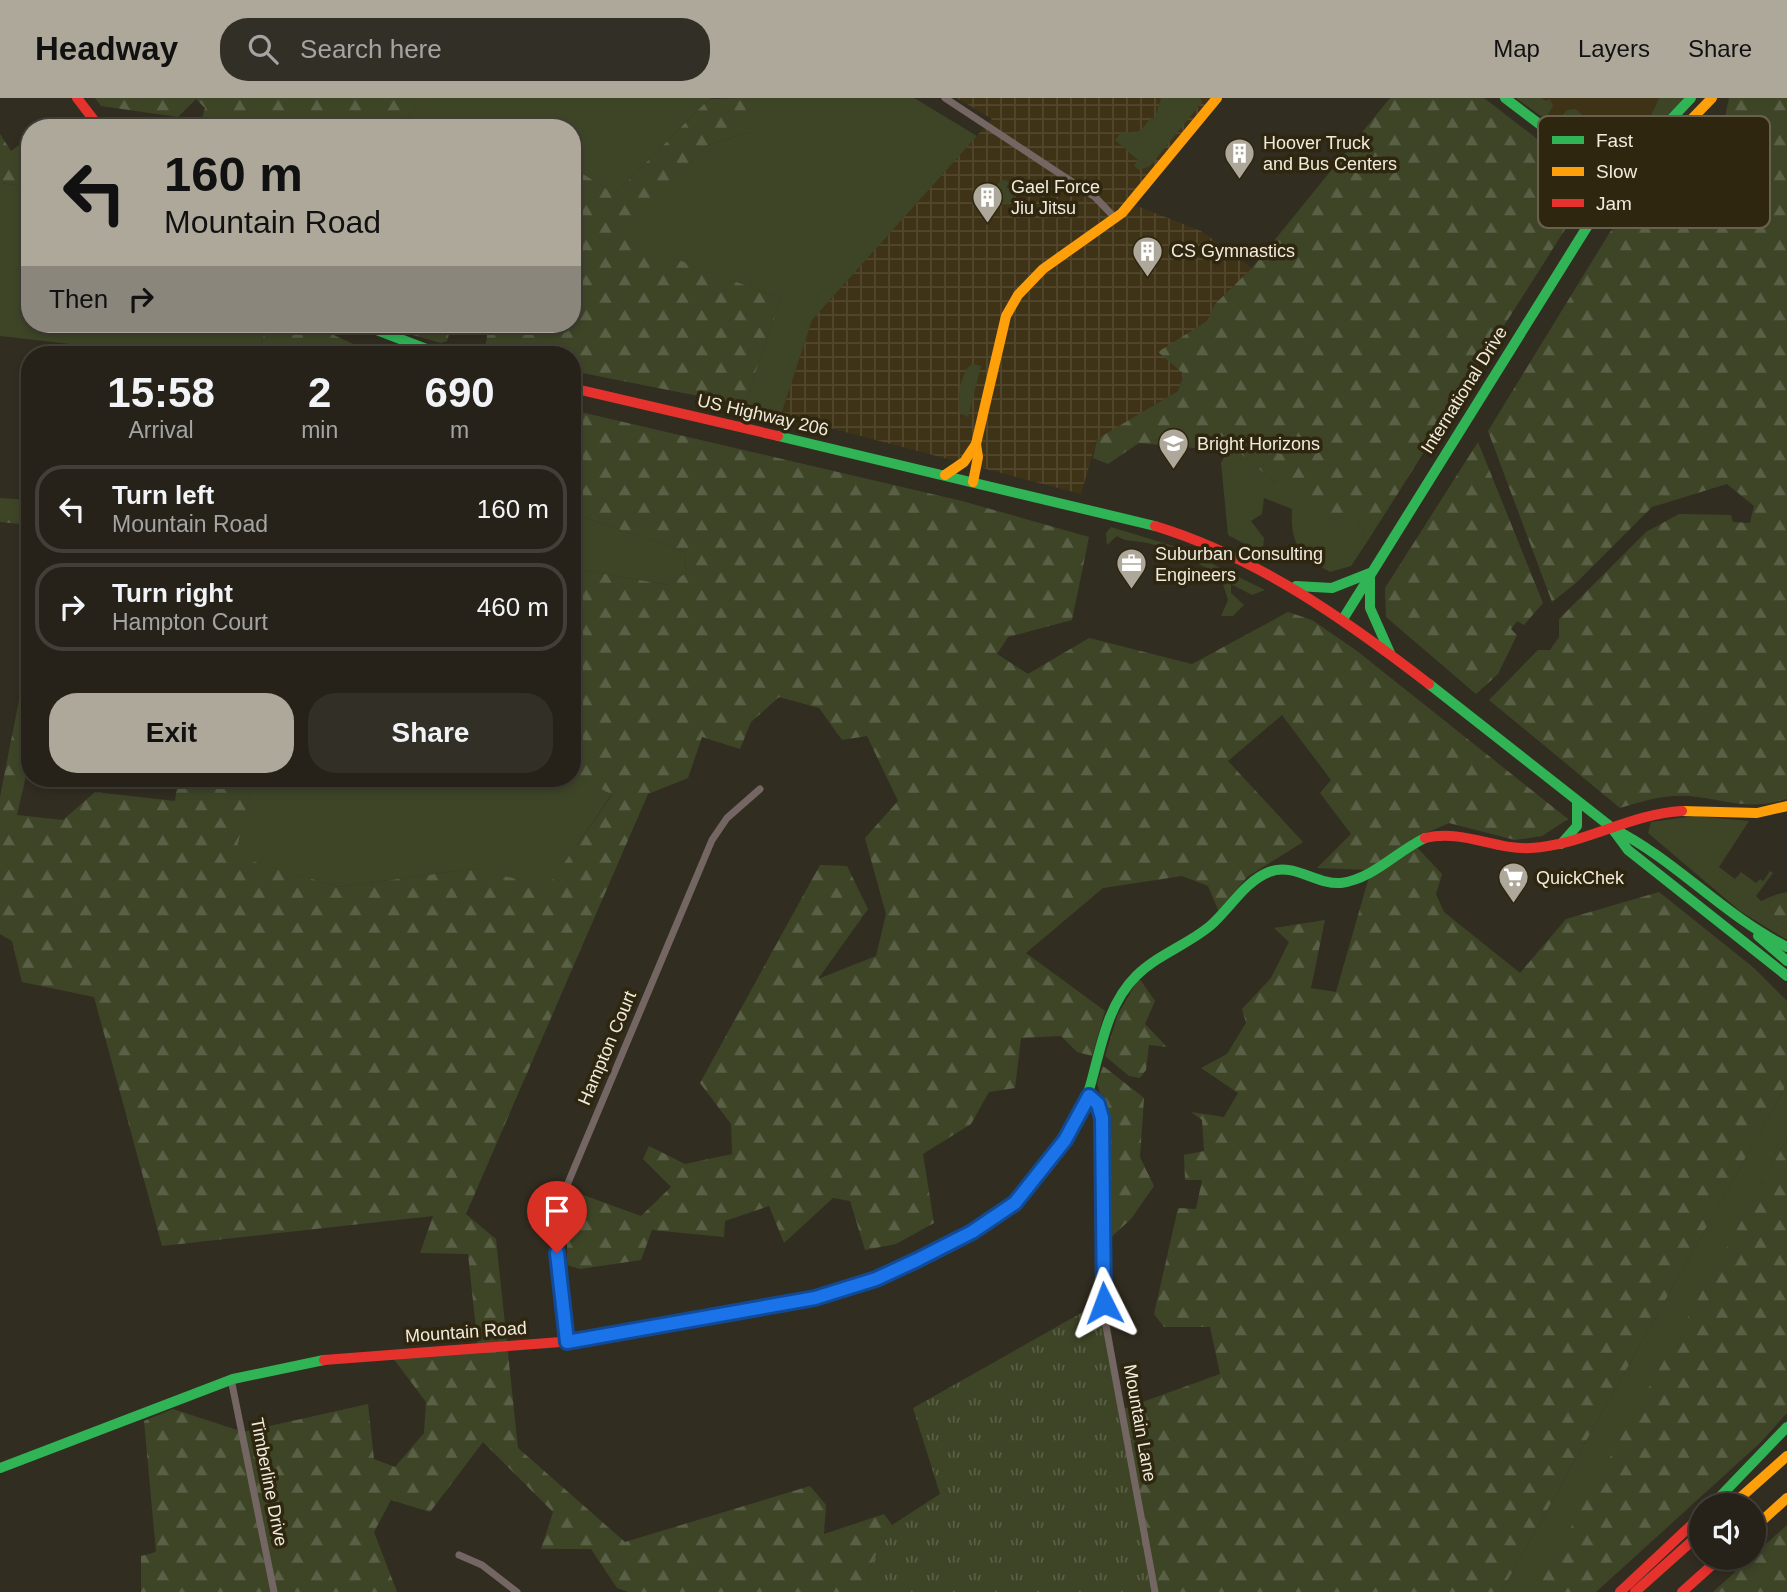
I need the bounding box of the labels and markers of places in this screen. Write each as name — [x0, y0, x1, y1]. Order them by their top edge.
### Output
place label: Hoover Truck and Bus Centers — [1263, 133, 1397, 174]
building icon: Hoover Truck and Bus Centers — [1223, 136, 1257, 180]
place label: Gael Force Jiu Jitsu — [1011, 177, 1100, 218]
building icon: Gael Force Jiu Jitsu — [971, 180, 1005, 224]
building icon: CS Gymnastics — [1131, 234, 1165, 278]
place label: CS Gymnastics — [1171, 241, 1295, 261]
school or university icon: Bright Horizons — [1157, 427, 1191, 471]
place label: Bright Horizons — [1197, 434, 1320, 454]
place label: Suburban Consulting Engineers — [1155, 544, 1323, 585]
office icon: Suburban Consulting Engineers — [1115, 547, 1149, 591]
supermarket icon: QuickChek — [1496, 861, 1530, 905]
place label: QuickChek — [1536, 868, 1625, 888]
pin — [527, 1181, 587, 1253]

